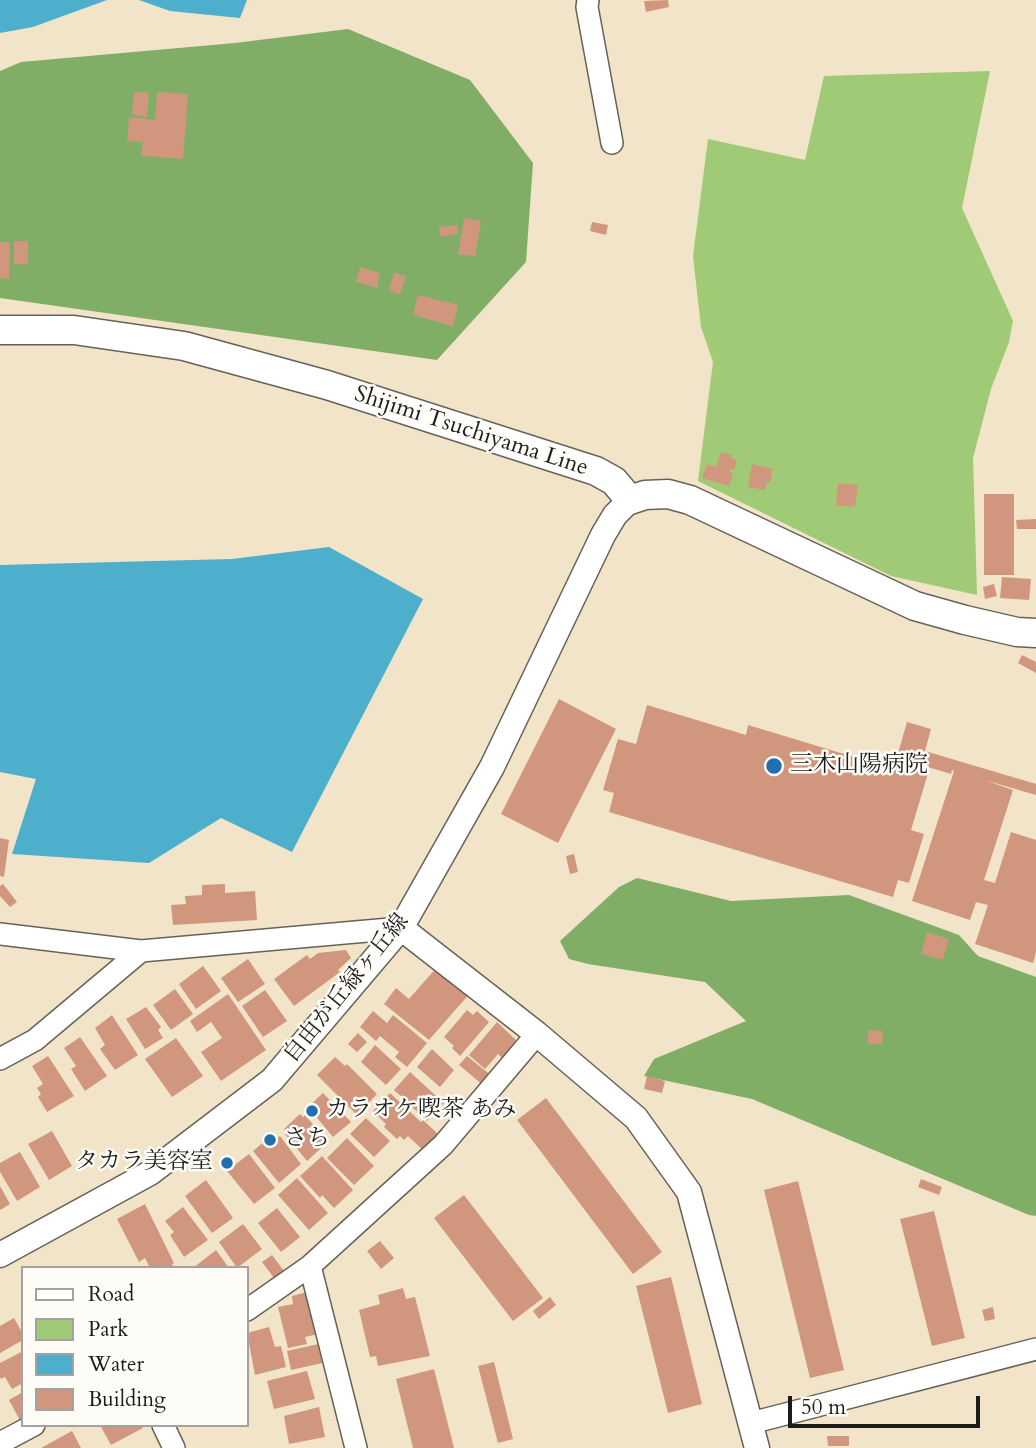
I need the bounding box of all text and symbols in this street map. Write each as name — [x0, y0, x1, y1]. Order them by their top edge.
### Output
street label: Shijimi Tsuchiyama Line — [351, 381, 591, 483]
place label: 三木山陽病院 — [790, 752, 928, 780]
marker: 三木山陽病院 — [764, 756, 784, 776]
street label: 自由が丘緑ヶ丘線 — [278, 909, 416, 1069]
place label: カラオケ喫茶 あみ — [326, 1097, 516, 1125]
marker: カラオケ喫茶 あみ — [304, 1103, 320, 1119]
place label: さち — [284, 1126, 330, 1154]
marker: さち — [262, 1132, 278, 1148]
place label: タカラ美容室 — [75, 1149, 213, 1177]
marker: タカラ美容室 — [219, 1155, 235, 1171]
legend — [21, 1266, 248, 1427]
text: Road — [88, 1280, 134, 1309]
text: Park — [88, 1315, 128, 1344]
text: Water — [88, 1350, 144, 1379]
scale bar — [791, 1382, 984, 1426]
text: Building — [88, 1385, 166, 1414]
text: 50 m — [801, 1393, 846, 1422]

